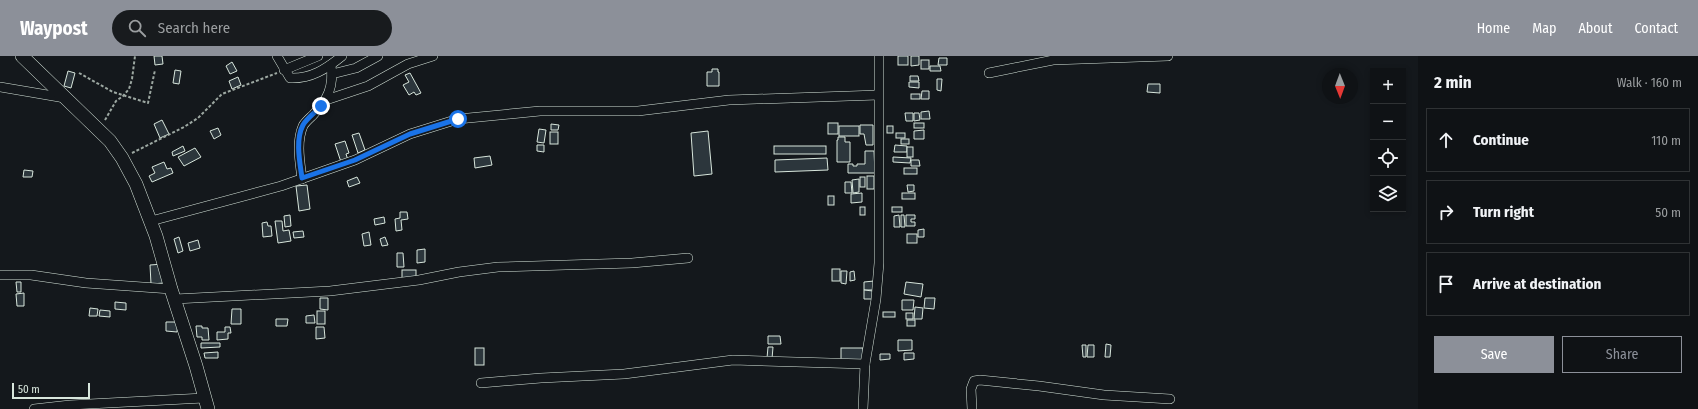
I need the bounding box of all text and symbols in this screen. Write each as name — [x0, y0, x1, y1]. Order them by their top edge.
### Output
search box — [112, 10, 392, 46]
text: Waypost — [20, 17, 88, 40]
icon: search — [126, 17, 148, 39]
text: Search here — [158, 19, 230, 37]
text: Home — [1477, 20, 1510, 37]
text: Map — [1532, 20, 1556, 37]
text: About — [1578, 20, 1613, 37]
text: Contact — [1635, 20, 1678, 37]
north arrow — [1322, 68, 1358, 104]
map controls — [1370, 68, 1406, 212]
button: + — [1370, 68, 1406, 104]
text: 2 min — [1434, 72, 1472, 93]
text: Walk · 160 m — [1617, 75, 1682, 90]
route end — [312, 97, 330, 115]
button: − — [1370, 104, 1406, 140]
route start — [449, 110, 467, 128]
icon: ahead — [1435, 129, 1457, 151]
text: Continue — [1473, 131, 1529, 149]
text: 110 m — [1651, 133, 1681, 148]
button: locate — [1370, 140, 1406, 176]
button: layers — [1370, 176, 1406, 212]
icon: right — [1435, 201, 1457, 223]
text: Turn right — [1473, 203, 1534, 221]
text: 50 m — [1655, 205, 1681, 220]
icon: arrive — [1435, 273, 1457, 295]
text: Arrive at destination — [1473, 275, 1601, 293]
button: Save — [1434, 336, 1554, 373]
button: Share — [1562, 336, 1682, 373]
scale bar — [12, 381, 90, 400]
text: 50 m — [18, 383, 40, 396]

